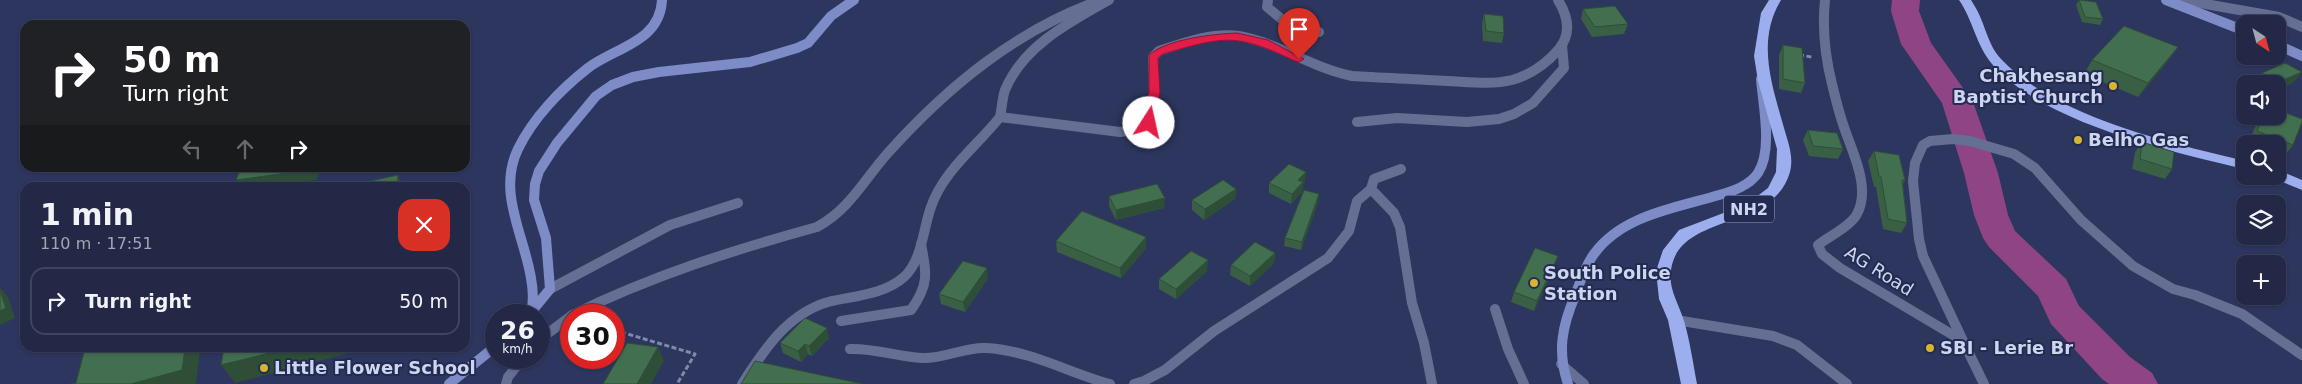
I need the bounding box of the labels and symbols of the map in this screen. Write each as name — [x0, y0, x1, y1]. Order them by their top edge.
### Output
pin — [1278, 8, 1320, 59]
north arrow — [2236, 15, 2286, 65]
place label: Chakhesang Baptist Church — [1953, 65, 2103, 107]
marker: Chakhesang Baptist Church — [2107, 80, 2119, 92]
position arrow — [1122, 96, 1174, 148]
place label: Belho Gas — [2088, 129, 2189, 150]
marker: Belho Gas — [2072, 134, 2084, 146]
road number: NH2 — [1724, 195, 1774, 222]
street label: AG Road — [1841, 241, 1917, 300]
place label: South Police Station — [1544, 262, 1671, 304]
marker: South Police Station — [1528, 277, 1540, 289]
speed limit sign: 30 — [560, 304, 625, 369]
place label: SBI - Lerie Br — [1940, 337, 2073, 358]
marker: SBI - Lerie Br — [1924, 342, 1936, 354]
place label: Little Flower School — [274, 357, 476, 378]
marker: Little Flower School — [258, 362, 270, 374]

